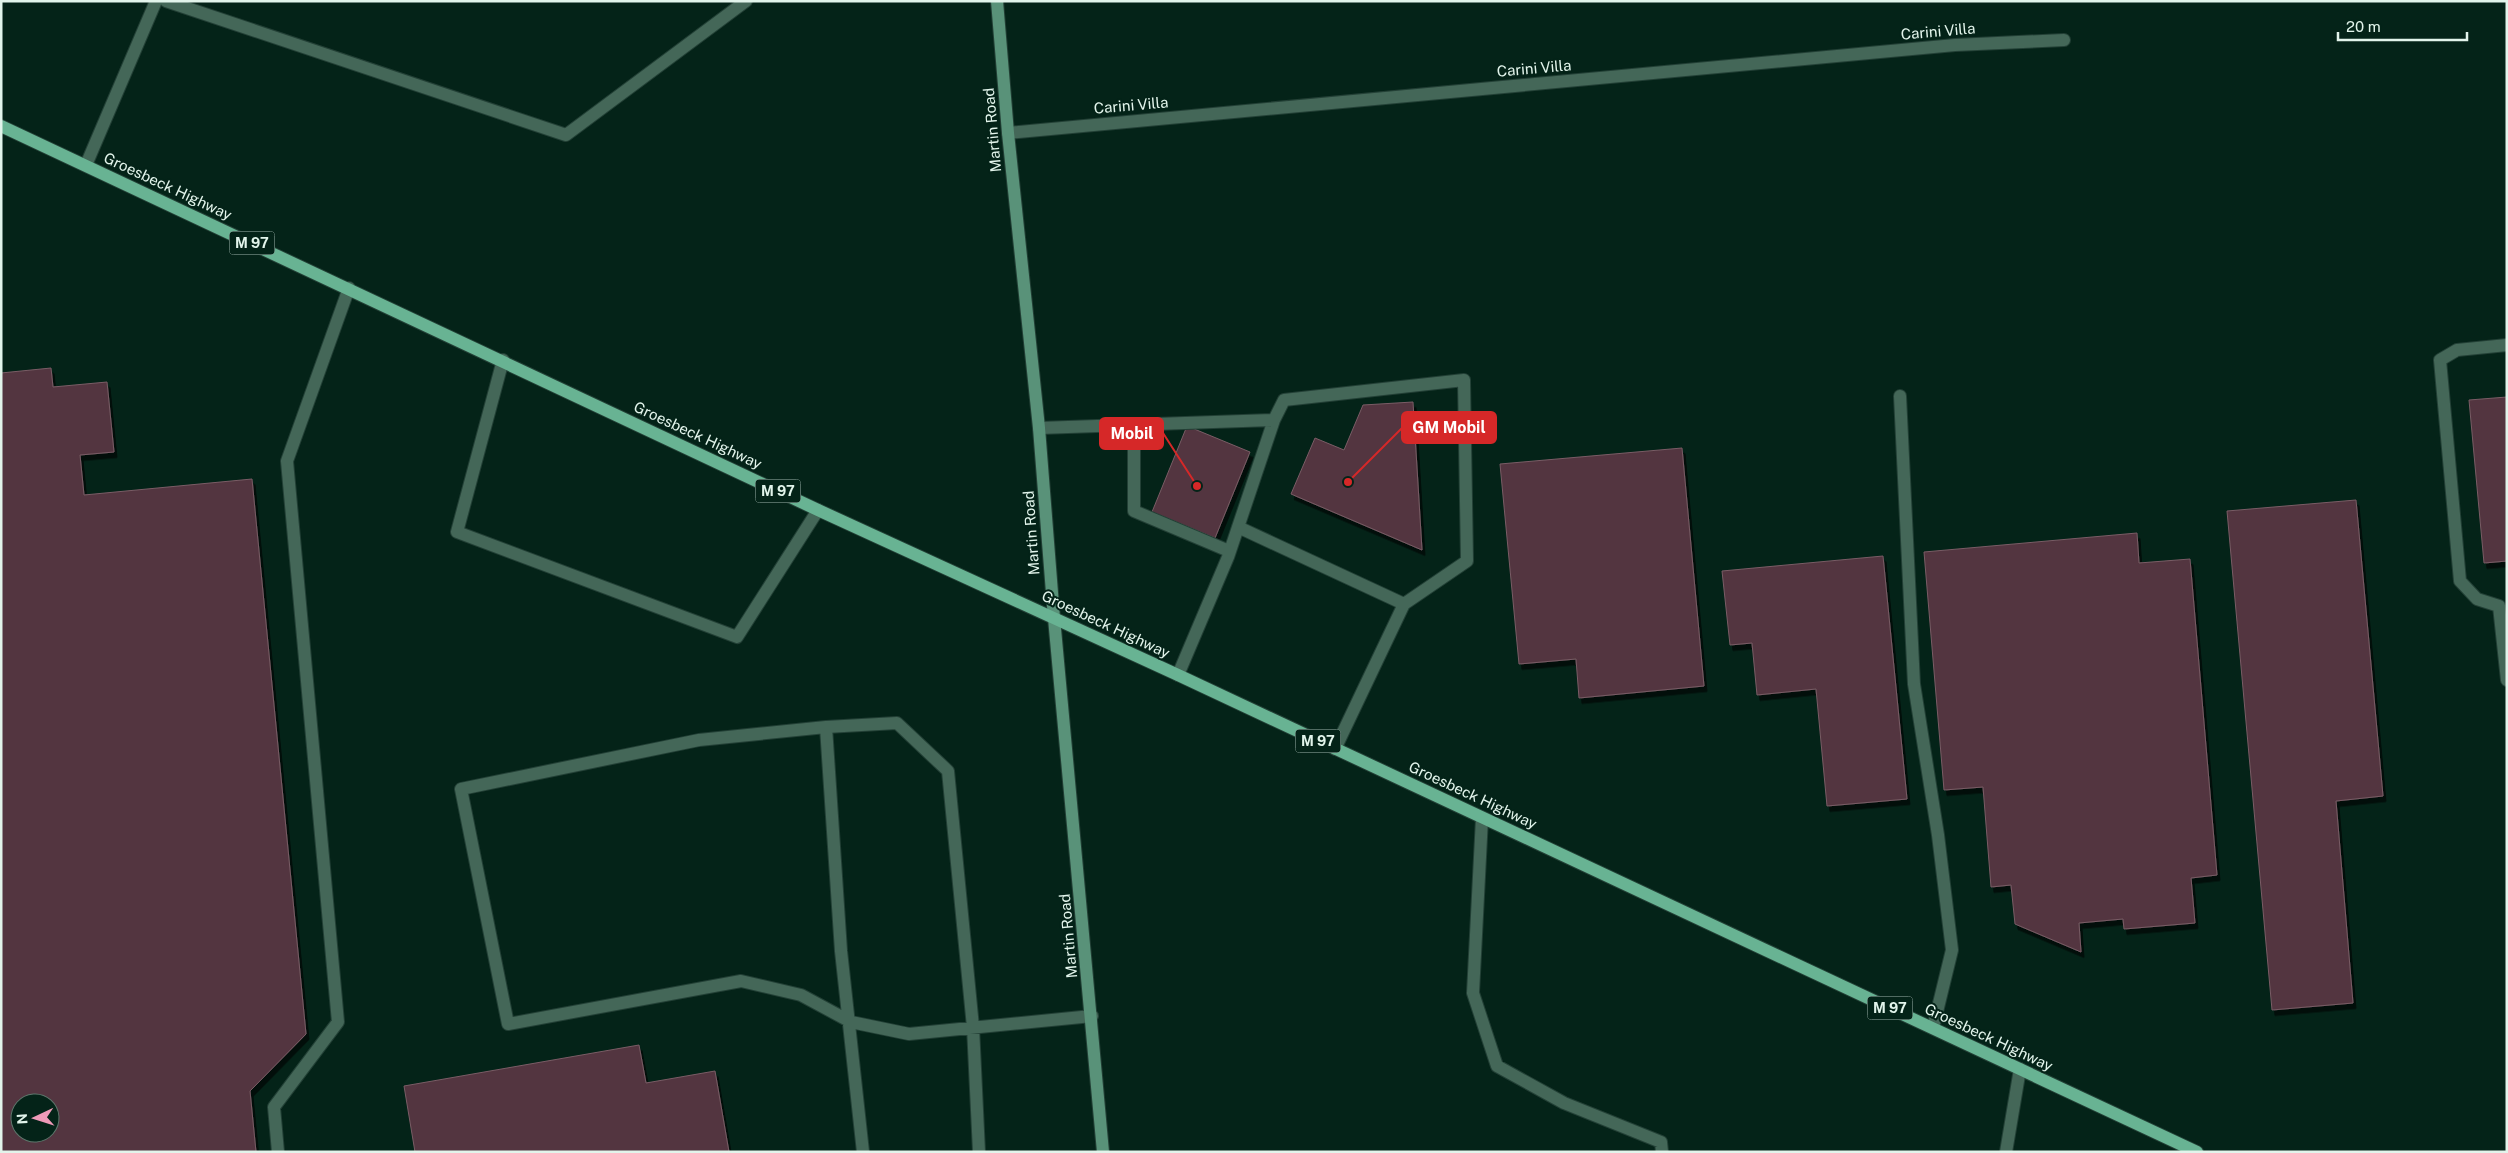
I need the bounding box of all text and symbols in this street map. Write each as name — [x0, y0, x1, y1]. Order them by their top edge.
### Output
scale bar — [2338, 10, 2467, 42]
text: 20 m — [2346, 18, 2381, 35]
street label: Carini Villa — [1900, 19, 1976, 43]
street label: Carini Villa — [1496, 56, 1572, 80]
street label: Martin Road — [980, 87, 1004, 173]
street label: Carini Villa — [1093, 93, 1169, 117]
street label: Groesbeck Highway — [101, 149, 235, 223]
road number: M 97 — [230, 232, 274, 254]
street label: Groesbeck Highway — [631, 398, 765, 472]
callout: GM Mobil — [1402, 412, 1496, 443]
callout: Mobil — [1100, 418, 1163, 449]
text: GM Mobil — [1412, 418, 1486, 437]
text: Mobil — [1111, 424, 1154, 443]
road number: M 97 — [756, 480, 800, 502]
street label: Martin Road — [1020, 490, 1042, 576]
street label: Groesbeck Highway — [1039, 587, 1173, 661]
road number: M 97 — [1296, 729, 1340, 752]
street label: Groesbeck Highway — [1406, 758, 1540, 832]
street label: Martin Road — [1056, 893, 1080, 979]
road number: M 97 — [1868, 996, 1912, 1020]
street label: Groesbeck Highway — [1922, 1000, 2056, 1074]
north arrow — [10, 1093, 60, 1143]
text: N — [14, 1113, 30, 1125]

